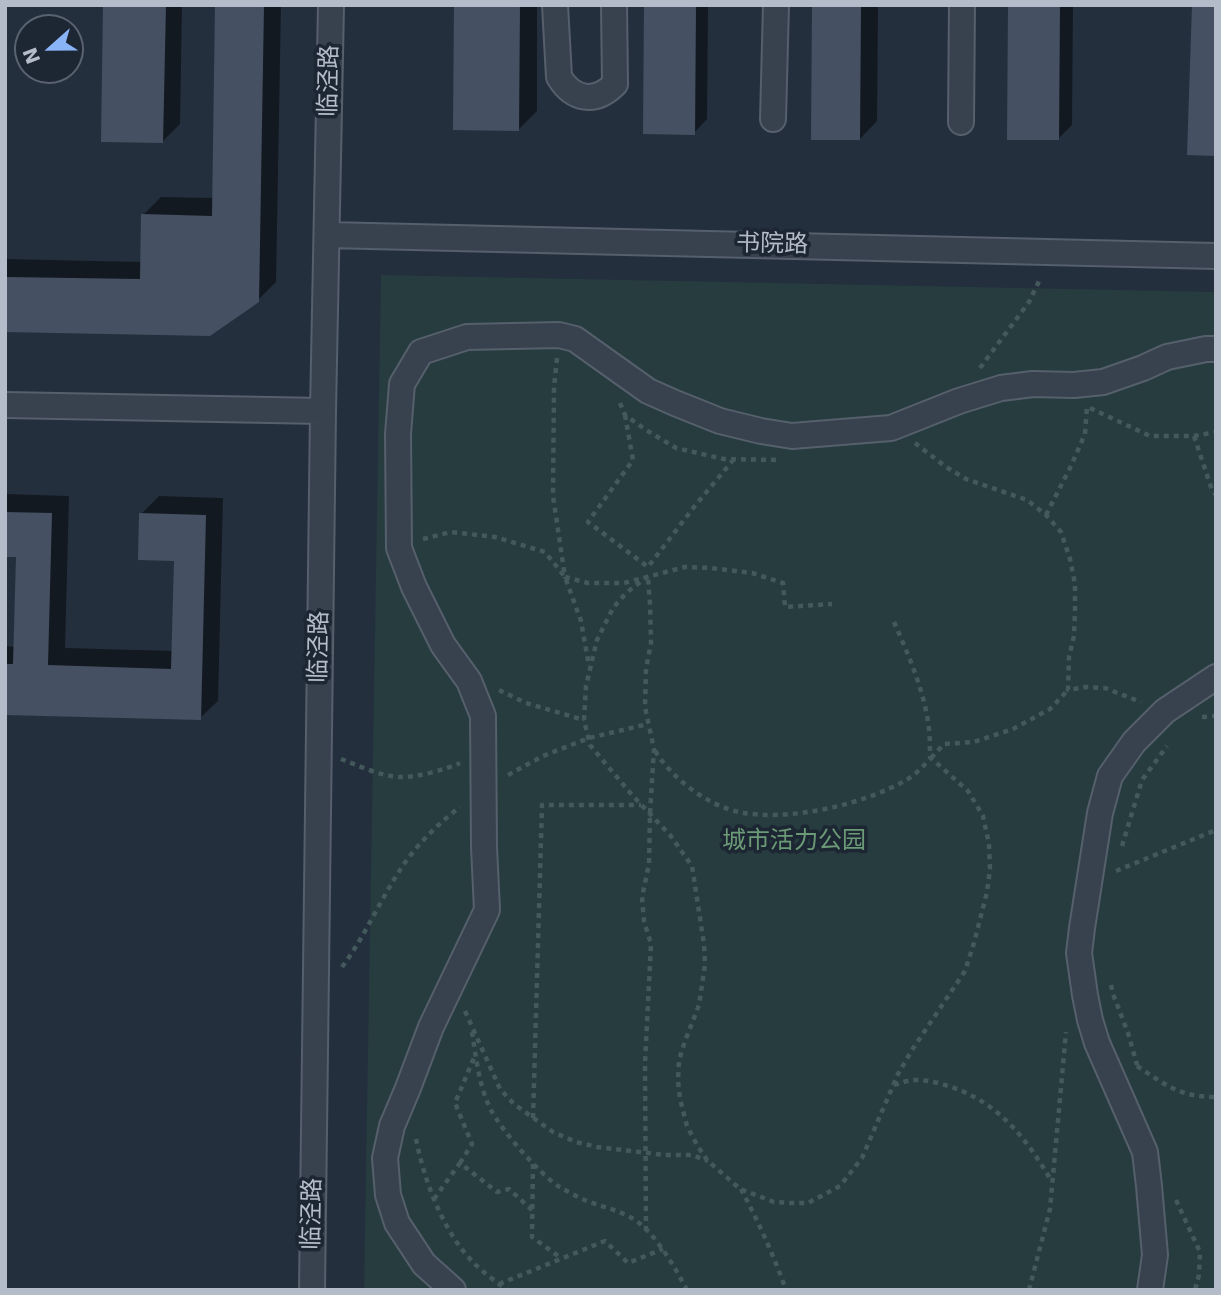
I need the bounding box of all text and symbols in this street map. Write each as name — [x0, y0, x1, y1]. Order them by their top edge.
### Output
north arrow — [14, 14, 84, 84]
text: N — [18, 44, 44, 67]
street label: 临泾路 — [315, 45, 345, 117]
street label: 书院路 — [736, 230, 808, 260]
street label: 临泾路 — [305, 611, 335, 683]
park label: 城市活力公园 — [722, 828, 866, 856]
street label: 临泾路 — [298, 1178, 328, 1250]

